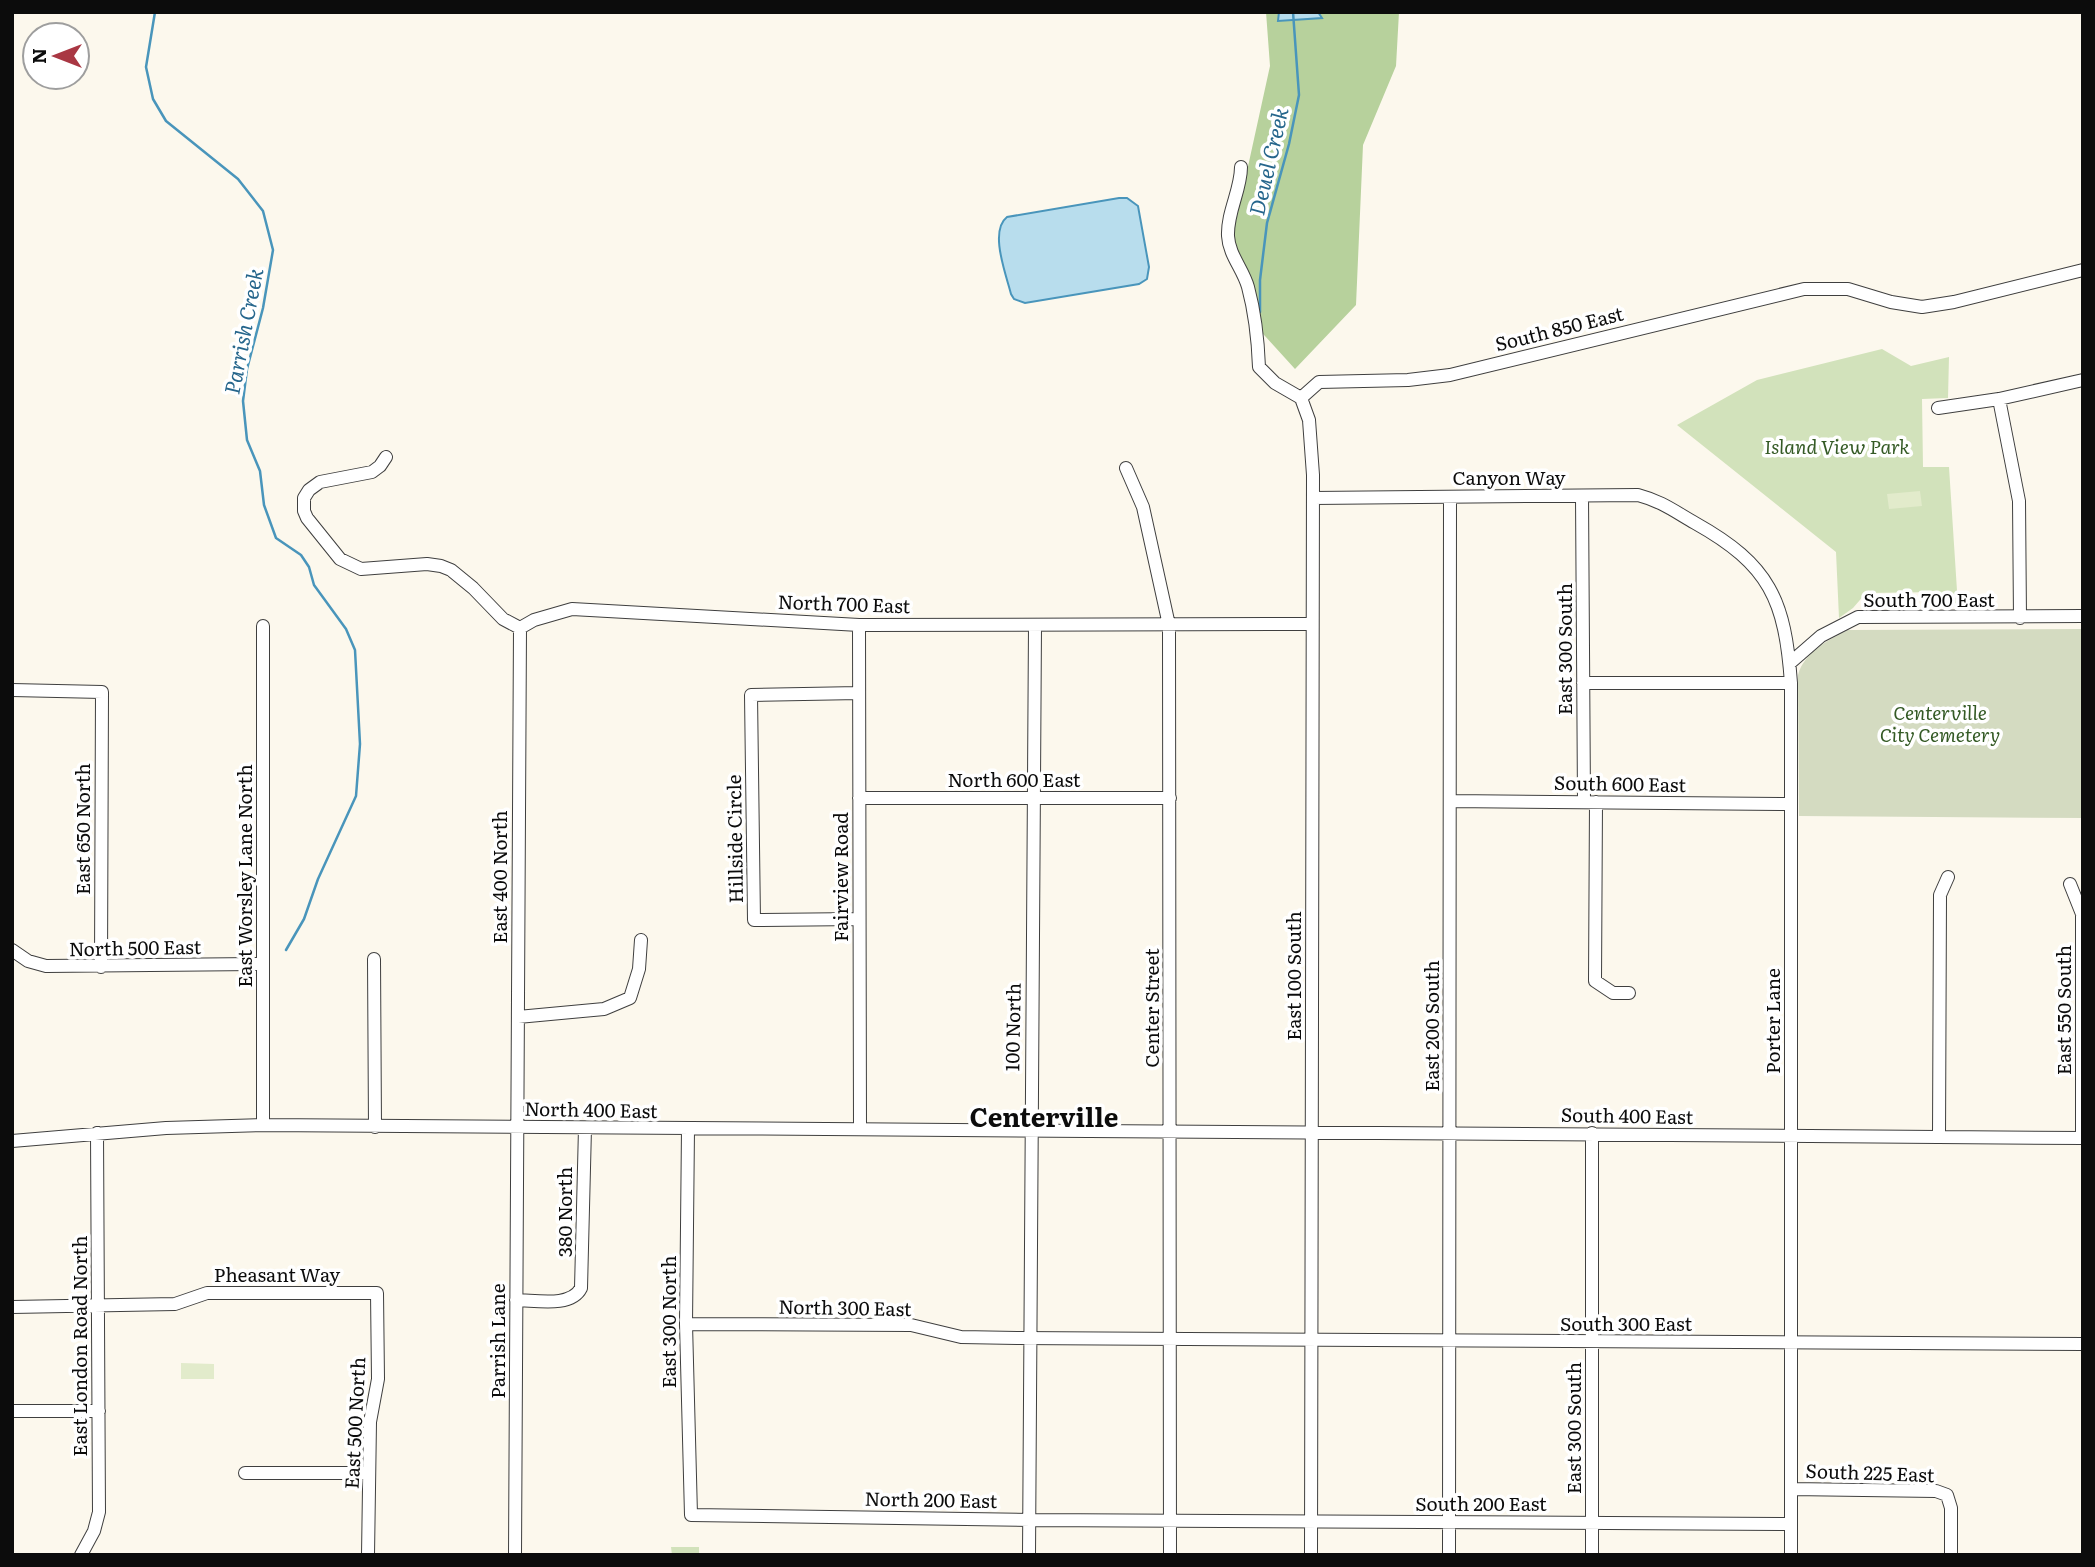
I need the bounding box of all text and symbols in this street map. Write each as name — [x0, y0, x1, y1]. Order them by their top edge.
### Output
north arrow — [21, 21, 91, 91]
text: N — [24, 48, 52, 64]
water label: Deuel Creek — [1239, 103, 1295, 218]
water label: Parrish Creek — [215, 265, 270, 397]
street label: South 850 East — [1492, 298, 1626, 357]
park label: Island View Park — [1764, 432, 1910, 460]
street label: Canyon Way — [1452, 463, 1566, 491]
street label: East 300 South — [1550, 583, 1578, 715]
street label: South 700 East — [1863, 585, 1995, 613]
street label: North 700 East — [777, 587, 911, 619]
park label: Centerville City Cemetery — [1880, 698, 2000, 748]
street label: East 650 North — [68, 763, 96, 895]
street label: East Worsley Lane North — [230, 764, 258, 988]
street label: North 600 East — [947, 765, 1081, 793]
street label: South 600 East — [1554, 768, 1687, 798]
street label: Hillside Circle — [719, 774, 749, 904]
street label: East 400 North — [485, 810, 513, 944]
street label: Fairview Road — [826, 812, 854, 942]
street label: East 100 South — [1279, 911, 1307, 1041]
street label: North 500 East — [68, 932, 202, 962]
street label: East 550 South — [2049, 945, 2077, 1075]
street label: Center Street — [1137, 948, 1165, 1068]
street label: East 200 South — [1417, 960, 1445, 1092]
street label: Porter Lane — [1758, 968, 1786, 1074]
street label: 100 North — [997, 982, 1027, 1072]
street label: North 400 East — [524, 1094, 658, 1124]
district label: Centerville — [970, 1096, 1118, 1135]
street label: South 400 East — [1561, 1100, 1694, 1130]
street label: 380 North — [550, 1167, 578, 1257]
street label: East London Road North — [65, 1235, 93, 1457]
street label: East 300 North — [654, 1255, 682, 1389]
street label: Pheasant Way — [214, 1260, 340, 1288]
street label: Parrish Lane — [483, 1283, 511, 1399]
street label: North 300 East — [778, 1292, 912, 1322]
street label: South 300 East — [1560, 1309, 1692, 1337]
street label: East 500 North — [337, 1356, 371, 1490]
street label: East 300 South — [1559, 1362, 1587, 1494]
street label: South 225 East — [1805, 1456, 1935, 1488]
street label: North 200 East — [865, 1484, 998, 1514]
street label: South 200 East — [1415, 1489, 1547, 1517]

